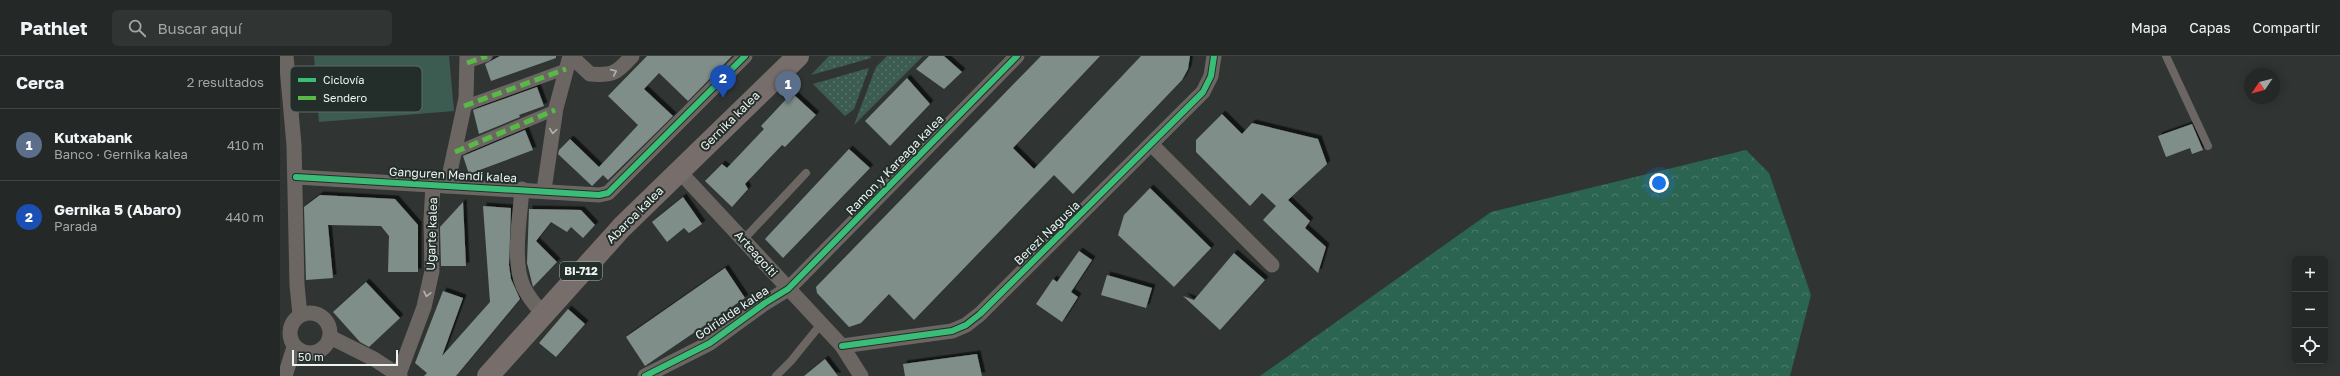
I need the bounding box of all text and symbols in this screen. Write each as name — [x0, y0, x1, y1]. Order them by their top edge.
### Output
search box — [112, 10, 392, 46]
text: Pathlet — [20, 16, 88, 39]
icon: search — [126, 17, 148, 39]
text: Buscar aquí — [158, 19, 242, 37]
text: Mapa — [2131, 19, 2167, 36]
text: Capas — [2189, 19, 2231, 36]
text: Compartir — [2253, 19, 2320, 36]
pin: 2 — [710, 65, 736, 98]
legend — [290, 66, 422, 112]
north arrow — [2244, 68, 2280, 104]
one-way arrow — [610, 69, 617, 77]
pin: 1 — [775, 71, 801, 104]
text: Cerca — [16, 72, 64, 93]
text: Ciclovía — [323, 73, 365, 86]
text: 2 resultados — [187, 74, 264, 90]
street label: Gernika kalea — [697, 88, 763, 154]
text: Sendero — [323, 91, 368, 104]
street label: Ramon y Kareaga kalea — [843, 111, 947, 218]
text: Kutxabank — [54, 128, 133, 146]
one-way arrow — [549, 128, 558, 134]
text: 1 — [26, 137, 32, 153]
text: 410 m — [227, 137, 264, 153]
text: Banco · Gernika kalea — [54, 146, 188, 162]
street label: Ganguren Mendi kalea — [389, 164, 517, 185]
your location — [1649, 173, 1669, 193]
street label: Abaroa kalea — [603, 183, 666, 246]
street label: Ugarte kalea — [423, 197, 440, 271]
street label: Berezi Nagusia — [1011, 197, 1083, 268]
text: Gernika 5 (Abaro) — [54, 200, 181, 218]
text: 2 — [25, 209, 33, 225]
text: 440 m — [225, 209, 264, 225]
text: Parada — [54, 218, 97, 234]
street label: Arteagoiti — [732, 227, 781, 280]
map controls — [2292, 256, 2328, 364]
button: + — [2292, 256, 2328, 292]
road number: BI-712 — [560, 262, 602, 280]
street label: Goirialde kalea — [692, 282, 771, 343]
one-way arrow — [423, 291, 431, 297]
button: − — [2292, 292, 2328, 328]
button: locate — [2292, 328, 2328, 364]
scale bar — [292, 348, 398, 367]
text: 50 m — [298, 350, 324, 363]

